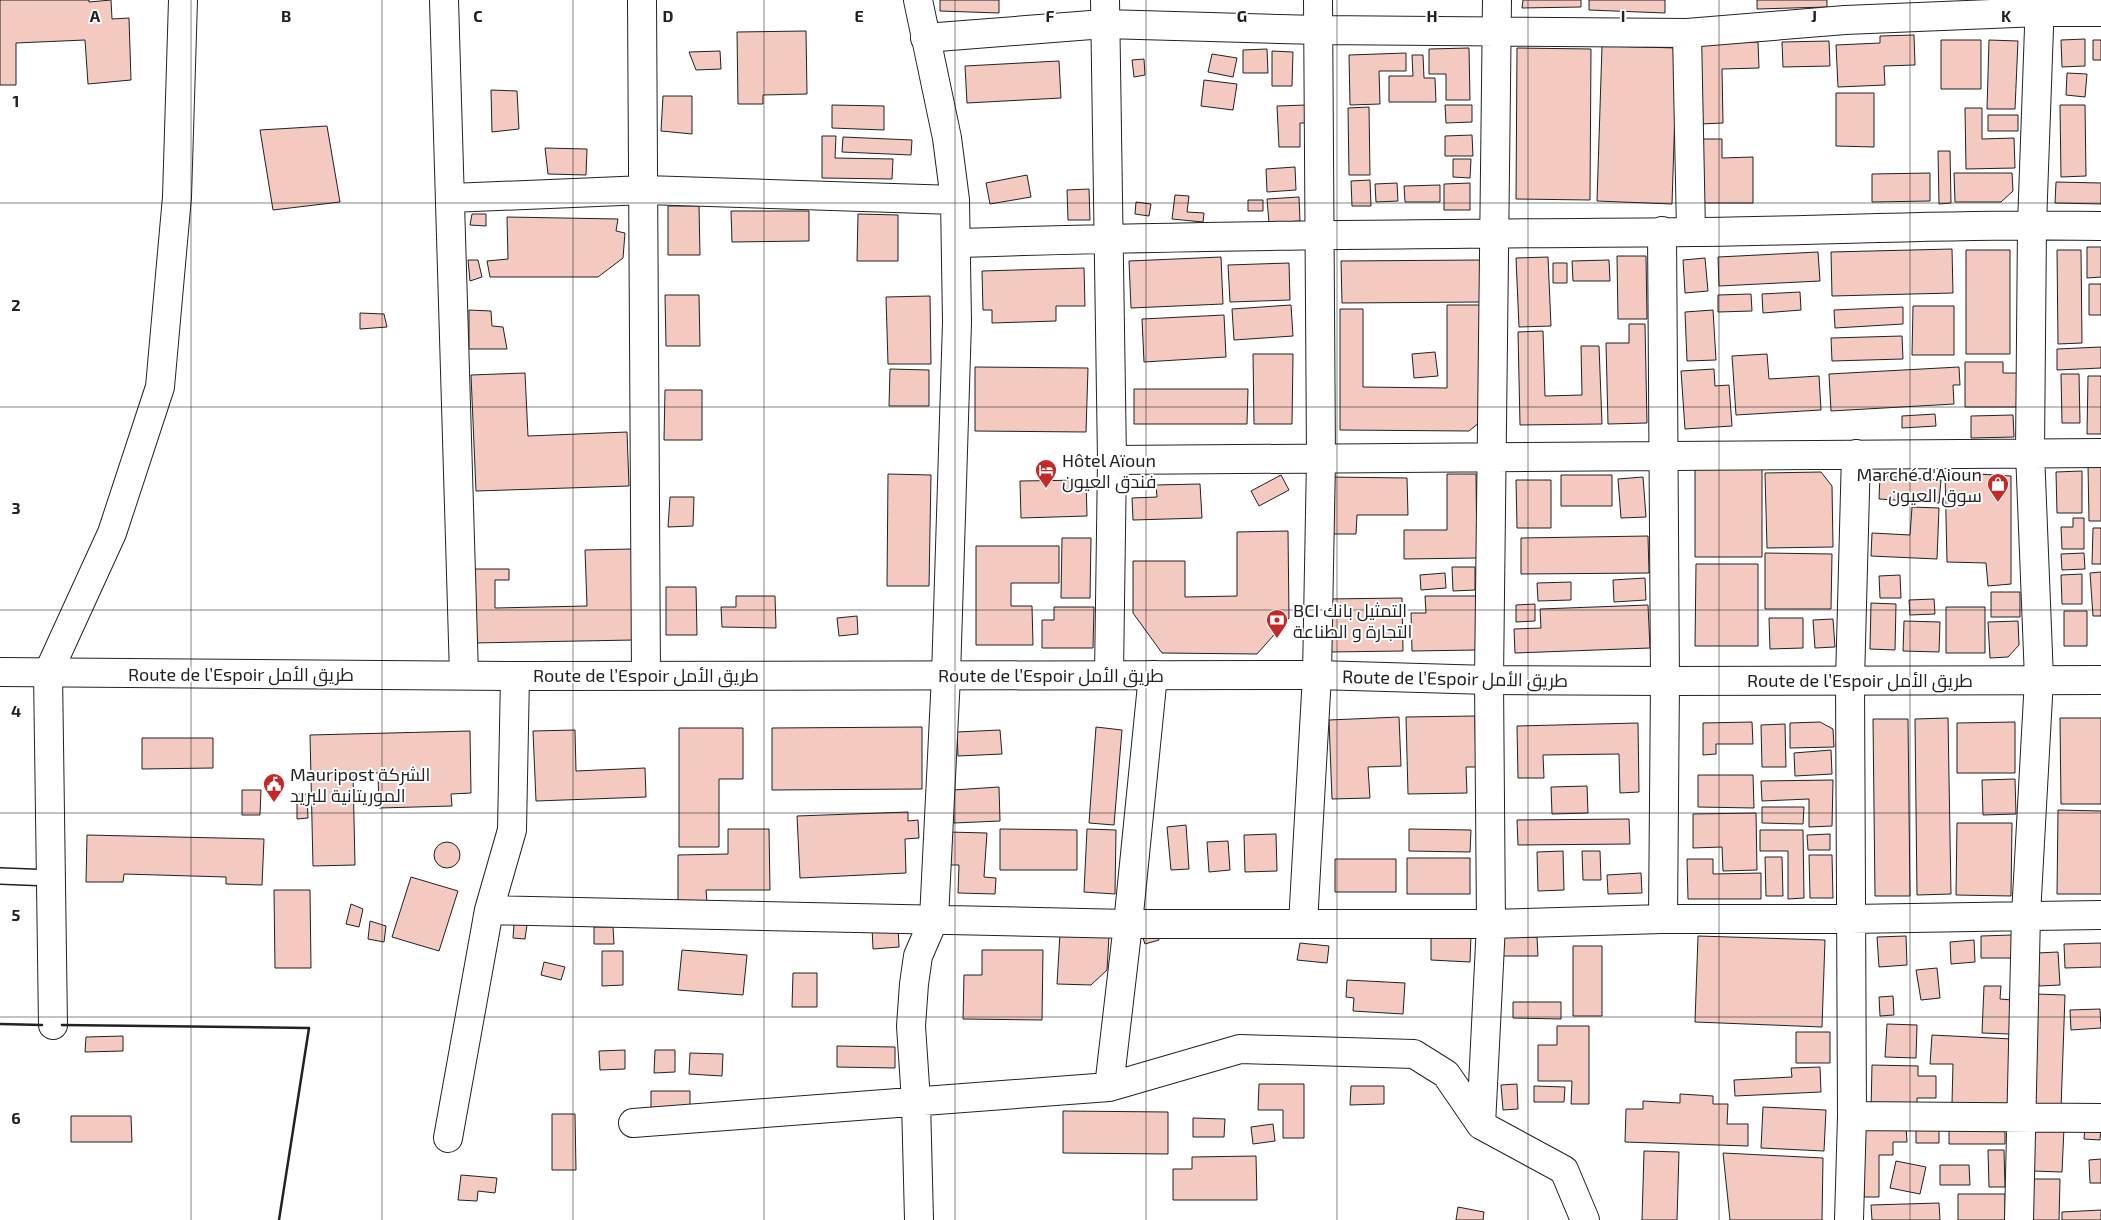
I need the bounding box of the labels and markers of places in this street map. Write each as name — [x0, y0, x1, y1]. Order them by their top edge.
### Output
place label: Hôtel Aïoun فندق العيون — [1062, 449, 1156, 494]
hotel icon: Hôtel Aïoun فندق العيون — [1034, 458, 1058, 489]
place label: Marché d'Aioun سوق العيون — [1856, 463, 1982, 508]
shop icon: Marché d'Aioun سوق العيون — [1986, 472, 2010, 503]
place label: BCI التمثيل بانك التجارة و الطناعة — [1293, 599, 1412, 643]
bank icon: BCI التمثيل بانك التجارة و الطناعة — [1265, 608, 1289, 639]
place label: Mauripost الشركة الموريتانية للبريد — [290, 763, 430, 807]
public building icon: Mauripost الشركة الموريتانية للبريد — [262, 772, 286, 803]

